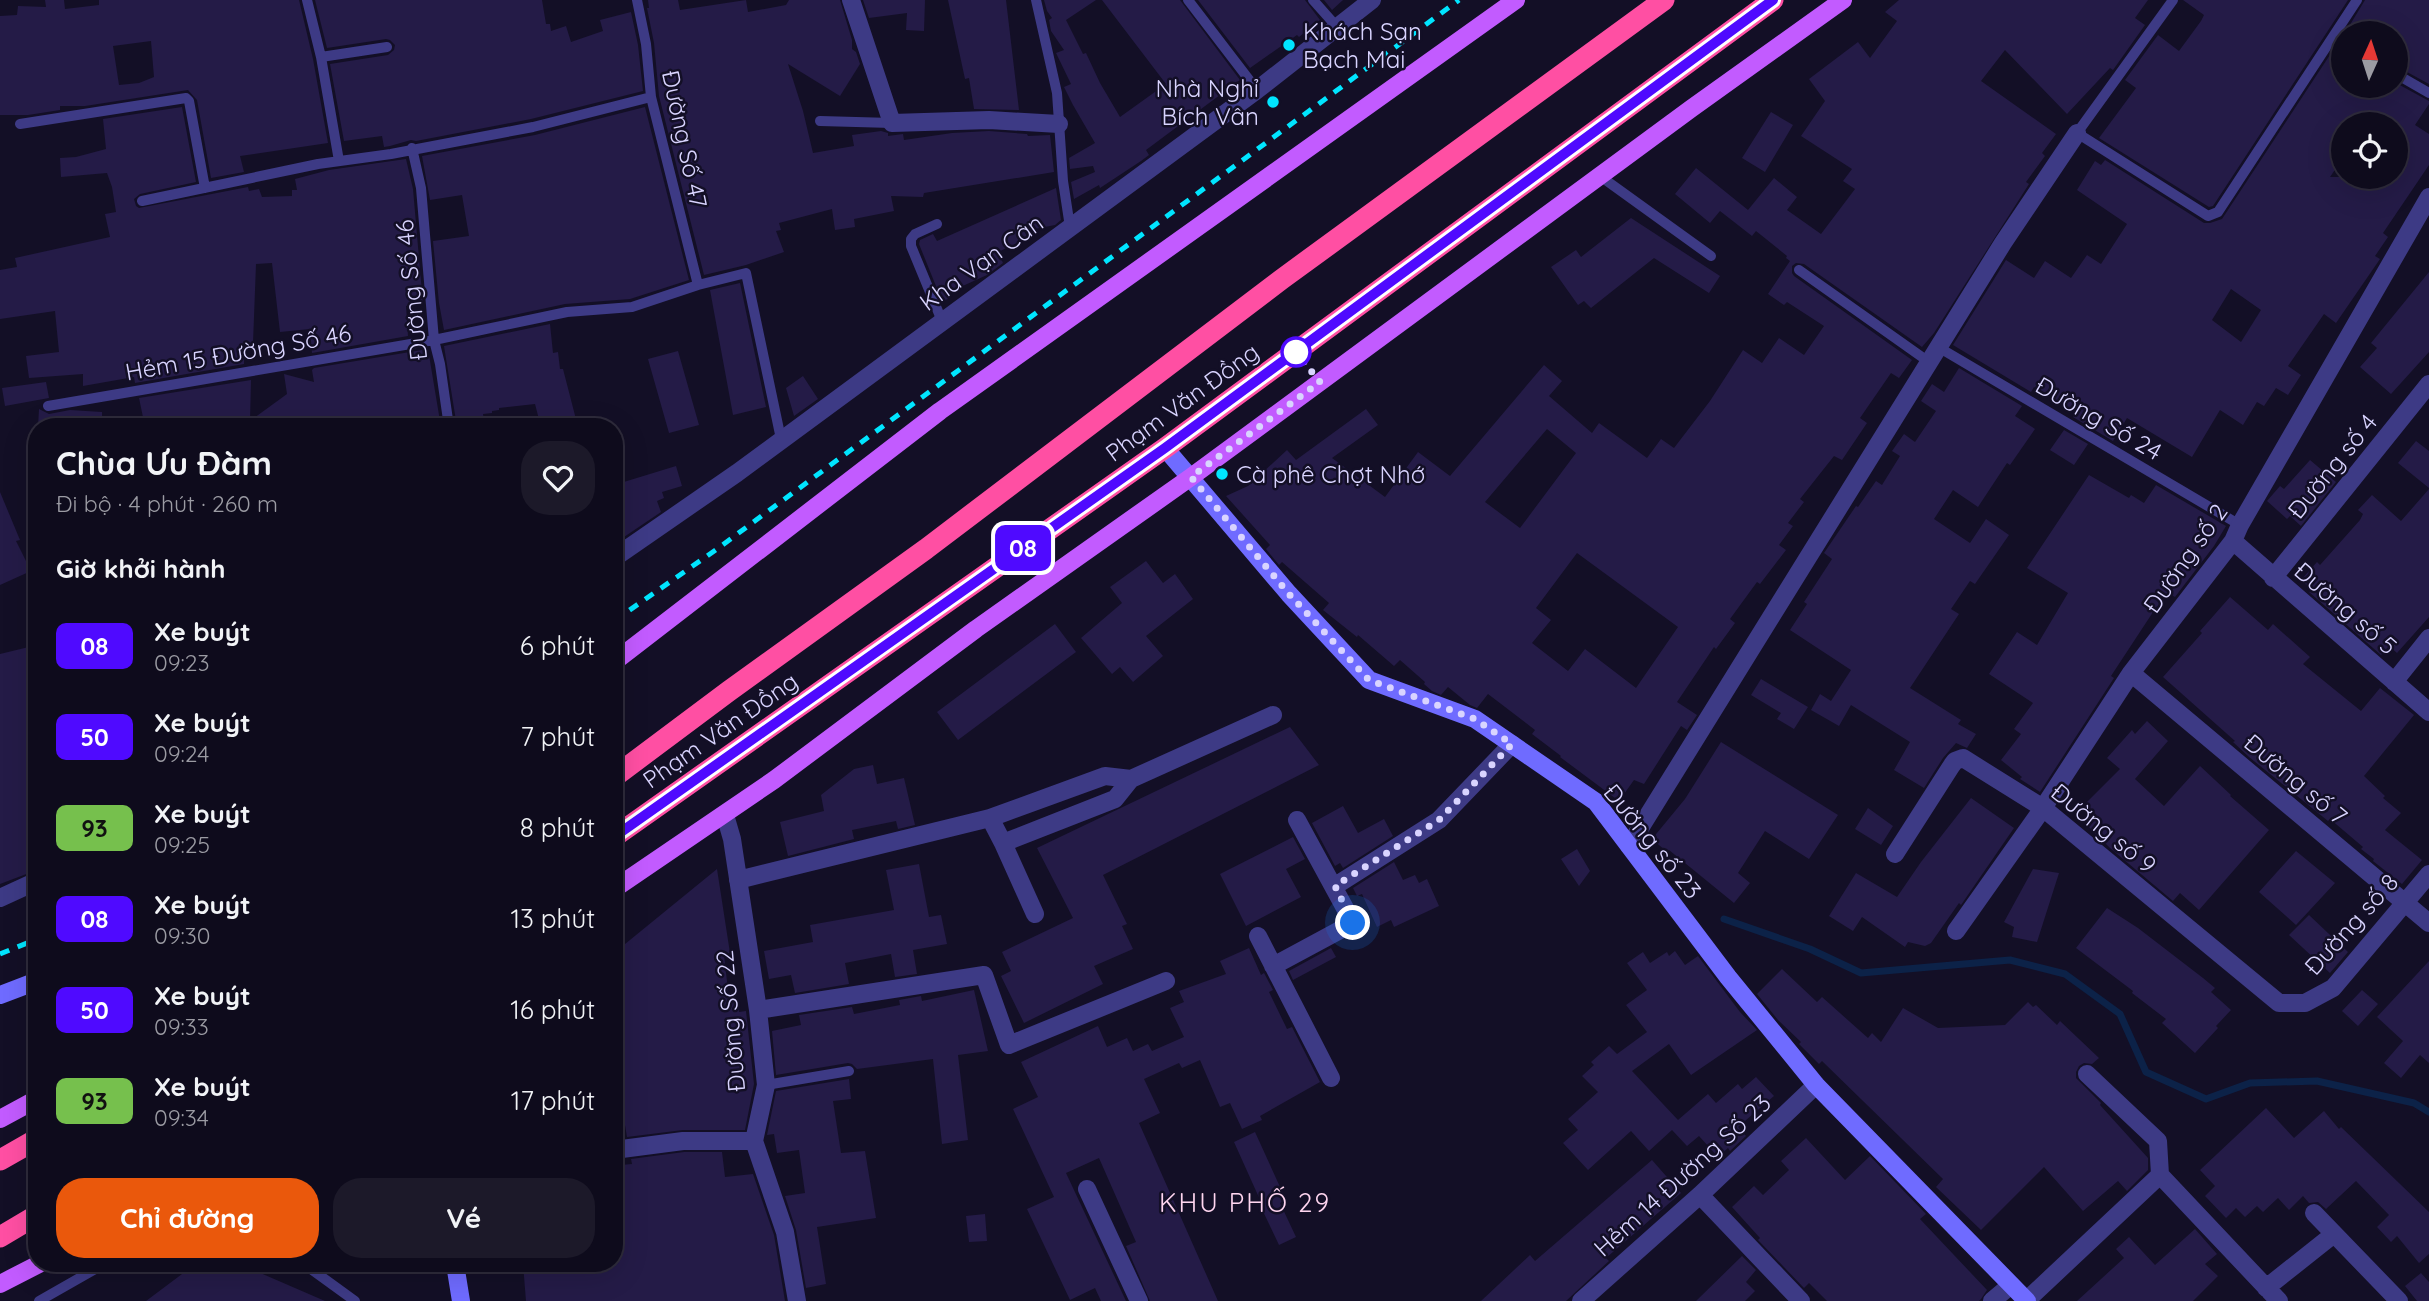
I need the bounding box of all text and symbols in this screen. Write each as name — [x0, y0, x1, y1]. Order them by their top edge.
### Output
place label: Khách Sạn Bạch Mai — [1303, 16, 1422, 74]
north arrow — [2331, 21, 2408, 98]
map controls — [2331, 21, 2408, 189]
marker: Khách Sạn Bạch Mai — [1281, 37, 1297, 53]
street label: Đường Số 47 — [656, 68, 714, 210]
place label: Nhà Nghỉ Bích Vân — [1156, 73, 1259, 131]
marker: Nhà Nghỉ Bích Vân — [1265, 94, 1281, 110]
button: locate — [2331, 112, 2408, 189]
street label: Kha Vạn Cân — [913, 207, 1049, 317]
street label: Đường Số 46 — [389, 218, 433, 362]
street label: Hẻm 15 Đường Số 46 — [123, 317, 353, 387]
street label: Phạm Văn Đồng — [1100, 336, 1264, 468]
unlabelled marker — [1281, 337, 1311, 367]
street label: Đường Số 24 — [2030, 370, 2168, 466]
street label: Đường số 4 — [2281, 408, 2383, 524]
button: heart — [521, 441, 595, 515]
text: Chùa Ưu Đàm — [56, 442, 272, 483]
place label: Cà phê Chợt Nhớ — [1236, 459, 1425, 489]
marker: Cà phê Chợt Nhớ — [1214, 466, 1230, 482]
text: Đi bộ · 4 phút · 260 m — [56, 489, 278, 518]
street label: Đường số 2 — [2136, 498, 2234, 618]
line badge: 08 — [992, 525, 1054, 571]
text: 08 — [1009, 533, 1037, 563]
text: Giờ khởi hành — [56, 552, 226, 585]
street label: Đường số 5 — [2289, 555, 2403, 661]
text: Xe buýt — [154, 615, 251, 648]
text: 6 phút — [520, 629, 595, 662]
text: 08 — [81, 631, 108, 661]
text: 09:23 — [154, 648, 210, 677]
street label: Phạm Văn Đồng — [637, 665, 803, 795]
text: Xe buýt — [154, 706, 251, 739]
text: 7 phút — [520, 720, 595, 753]
text: 50 — [80, 722, 109, 752]
street label: Đường số 7 — [2238, 727, 2354, 831]
text: 09:24 — [154, 739, 209, 768]
street label: Đường số 9 — [2045, 777, 2163, 879]
street label: Đường số 23 — [1598, 778, 1708, 904]
text: Xe buýt — [154, 797, 251, 830]
text: 8 phút — [520, 811, 595, 844]
text: 93 — [81, 813, 108, 843]
text: 09:25 — [154, 830, 210, 859]
street label: Đường số 8 — [2298, 867, 2404, 981]
text: Xe buýt — [154, 888, 251, 921]
text: 13 phút — [511, 902, 595, 935]
text: 08 — [81, 904, 108, 934]
your location — [1335, 905, 1370, 940]
text: 09:30 — [154, 921, 211, 950]
street label: Đường Số 22 — [709, 949, 751, 1093]
text: Xe buýt — [154, 979, 251, 1012]
text: 16 phút — [510, 993, 595, 1026]
text: 50 — [80, 995, 109, 1025]
text: 09:33 — [154, 1012, 209, 1041]
text: Xe buýt — [154, 1070, 251, 1103]
text: 17 phút — [511, 1084, 595, 1117]
text: 93 — [81, 1086, 108, 1116]
street label: Hẻm 14 Đường Số 23 — [1587, 1087, 1777, 1263]
text: 09:34 — [154, 1103, 209, 1132]
button: Chỉ đường — [56, 1178, 319, 1258]
button: Vé — [333, 1178, 595, 1258]
district label: KHU PHỐ 29 — [1159, 1186, 1331, 1219]

